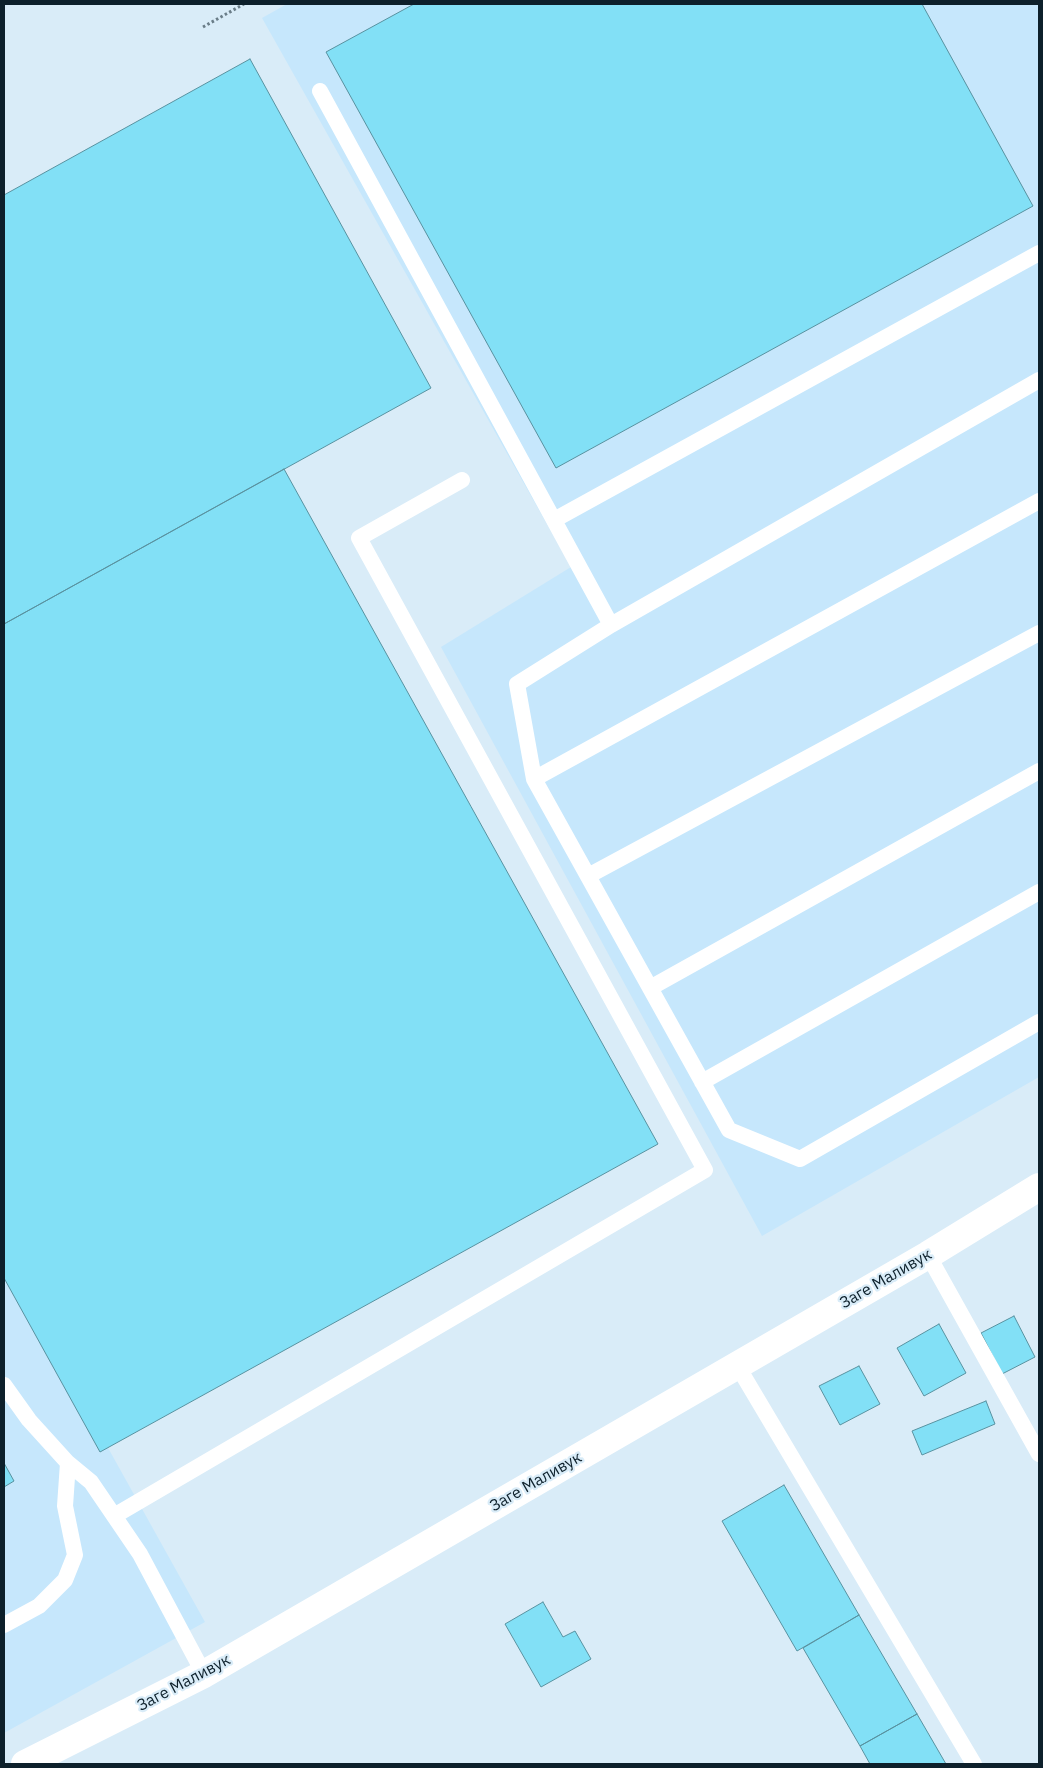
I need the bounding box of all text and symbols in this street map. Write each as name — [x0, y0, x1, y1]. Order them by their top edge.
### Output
street label: Заге Маливук — [837, 1245, 935, 1313]
street label: Заге Маливук — [487, 1448, 585, 1516]
street label: Заге Маливук — [134, 1650, 234, 1716]

